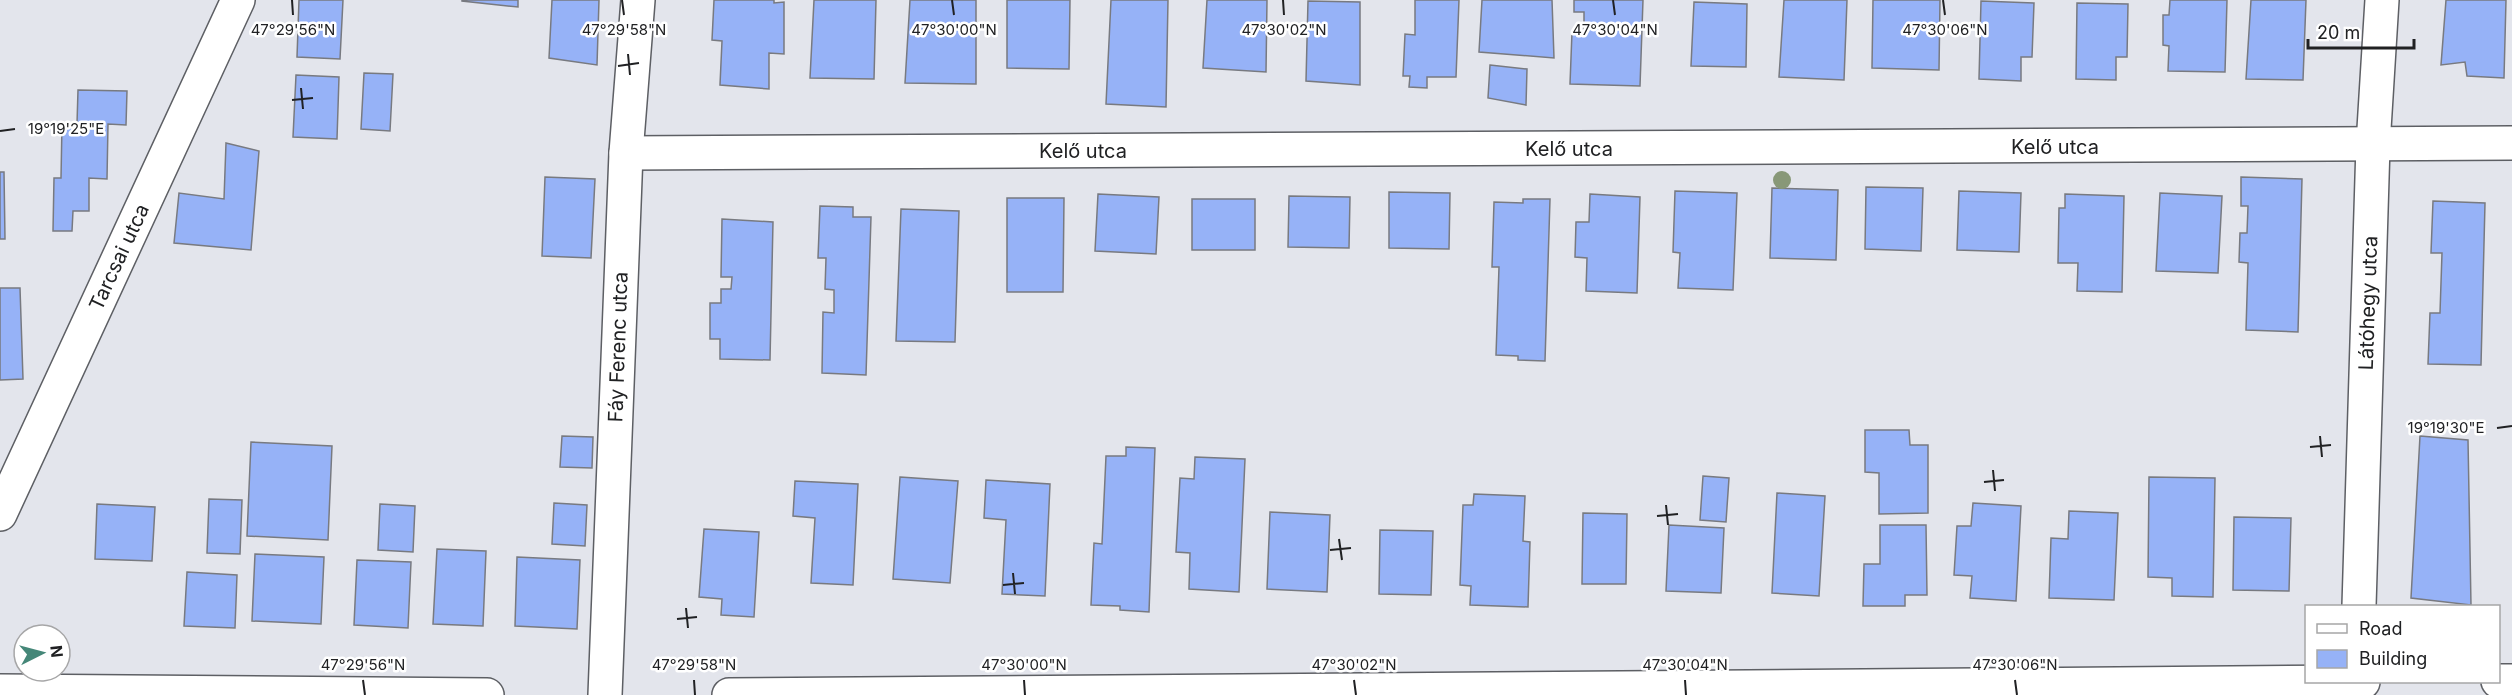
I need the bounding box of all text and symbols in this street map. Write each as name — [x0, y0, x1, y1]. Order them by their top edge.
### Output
scale bar — [2308, 12, 2414, 50]
text: 47°29'56"N — [251, 20, 335, 39]
text: 47°29'58"N — [582, 20, 666, 39]
text: 47°30'00"N — [911, 20, 997, 39]
text: 47°30'02"N — [1241, 20, 1327, 39]
text: 47°30'04"N — [1572, 20, 1658, 39]
text: 47°30'06"N — [1902, 20, 1988, 39]
text: 20 m — [2317, 22, 2360, 43]
text: 19°19'25"E — [28, 119, 104, 138]
street label: Kelő utca — [2011, 135, 2099, 159]
street label: Kelő utca — [1525, 137, 1613, 161]
street label: Kelő utca — [1039, 139, 1127, 163]
street label: Tarcsai utca — [84, 200, 154, 314]
street label: Látóhegy utca — [2354, 235, 2382, 371]
street label: Fáy Ferenc utca — [603, 271, 633, 423]
text: 19°19'30"E — [2408, 418, 2484, 437]
legend — [2305, 605, 2500, 683]
text: Road — [2359, 618, 2402, 639]
north arrow — [12, 623, 72, 683]
text: N — [46, 644, 68, 659]
text: Building — [2359, 648, 2427, 669]
text: 47°29'56"N — [321, 655, 405, 674]
text: 47°29'58"N — [652, 655, 736, 674]
text: 47°30'00"N — [981, 655, 1067, 674]
text: 47°30'02"N — [1311, 655, 1397, 674]
text: 47°30'04"N — [1642, 655, 1728, 674]
text: 47°30'06"N — [1972, 655, 2058, 674]

